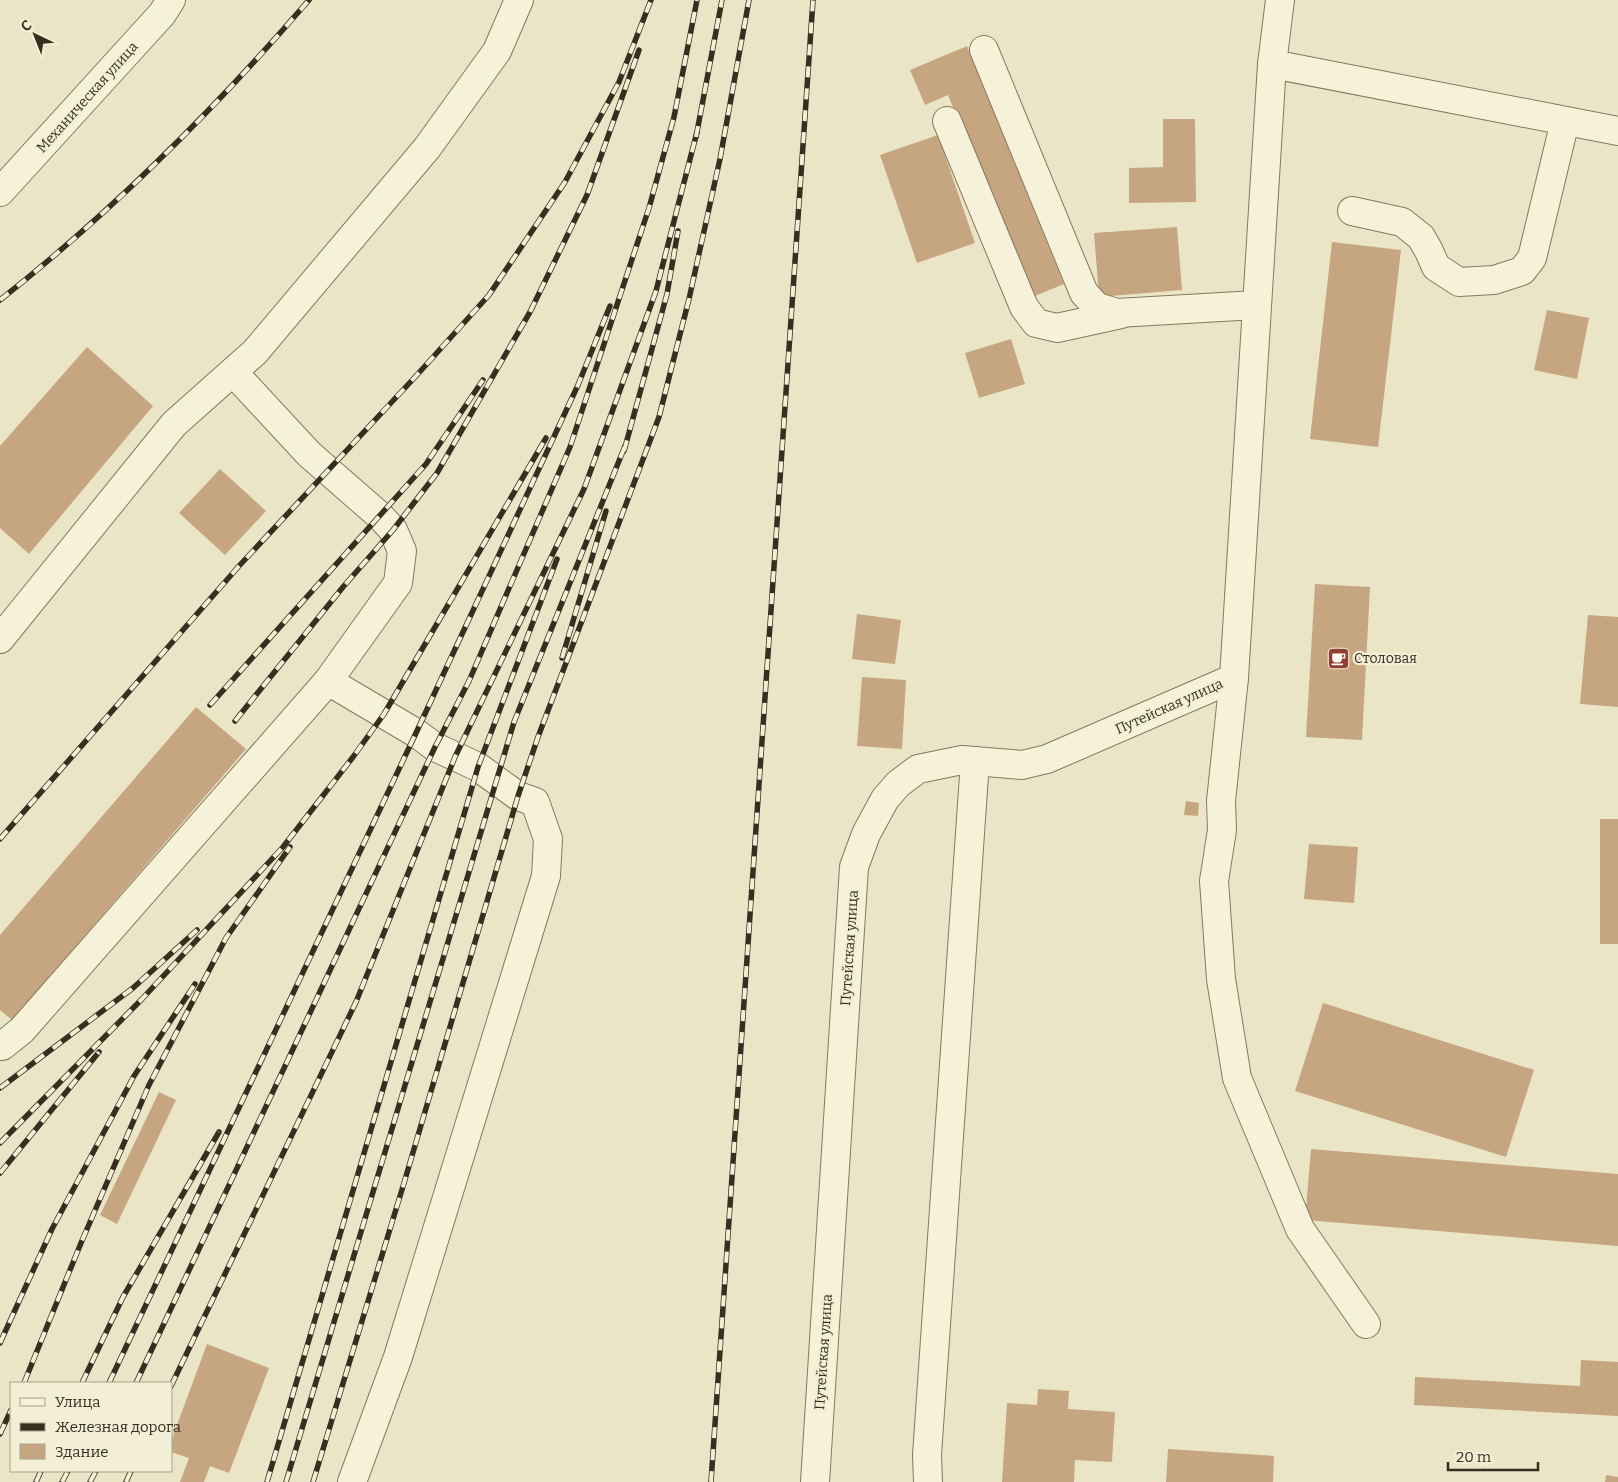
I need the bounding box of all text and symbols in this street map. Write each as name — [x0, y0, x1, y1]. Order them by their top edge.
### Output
north arrow — [10, 10, 60, 60]
text: С — [17, 17, 36, 35]
street label: Механическая улица — [33, 38, 142, 156]
cafe icon: Столовая — [1326, 646, 1350, 670]
place label: Столовая — [1354, 650, 1417, 667]
street label: Путейская улица — [1113, 675, 1226, 738]
street label: Путейская улица — [837, 889, 862, 1007]
street label: Путейская улица — [811, 1293, 836, 1411]
legend — [10, 1382, 172, 1472]
text: Улица — [55, 1393, 101, 1411]
text: Железная дорога — [55, 1418, 181, 1436]
scale bar — [1448, 1440, 1538, 1472]
text: Здание — [55, 1443, 109, 1461]
text: 20 m — [1456, 1448, 1492, 1466]

